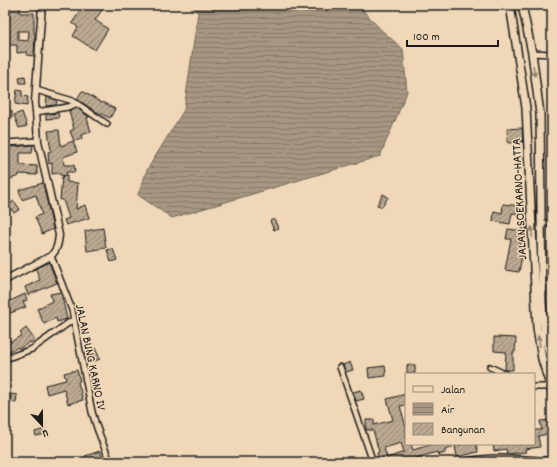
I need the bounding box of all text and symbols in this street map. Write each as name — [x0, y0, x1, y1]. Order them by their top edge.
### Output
scale bar — [407, 22, 498, 48]
text: 100 m — [413, 29, 440, 46]
one-way arrow — [532, 65, 538, 77]
street label: JALAN SOEKARNO-HATTA — [508, 138, 533, 260]
one-way arrow — [529, 225, 535, 238]
street label: JALAN BUNG KARNO IV — [69, 302, 110, 413]
one-way arrow — [535, 335, 541, 347]
legend — [405, 373, 535, 445]
text: Jalan — [441, 382, 465, 399]
text: Air — [441, 402, 455, 419]
north arrow — [22, 405, 62, 445]
text: Bangunan — [441, 422, 485, 439]
text: U — [40, 424, 50, 441]

